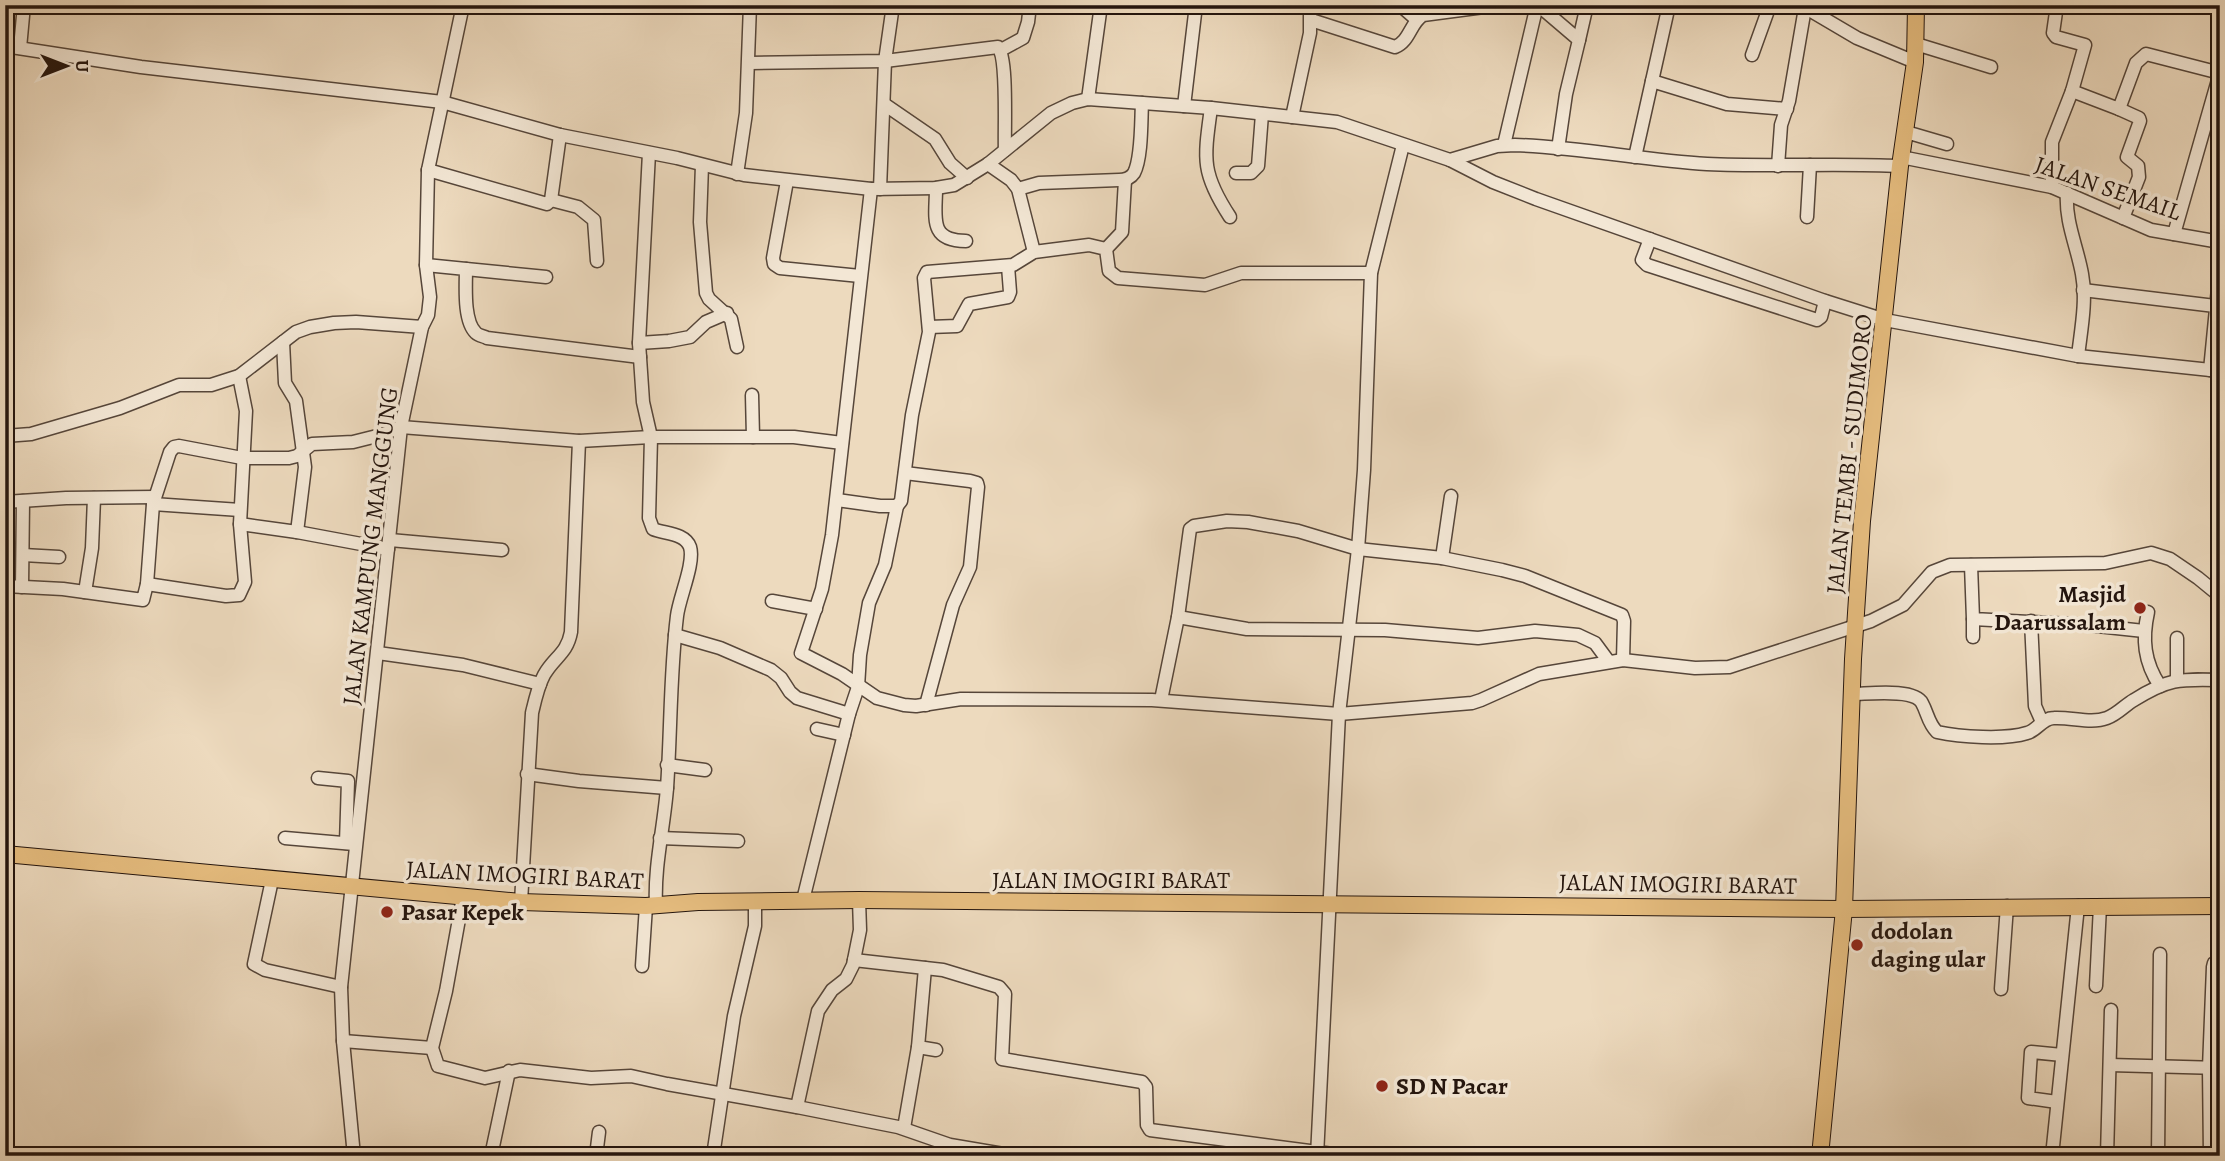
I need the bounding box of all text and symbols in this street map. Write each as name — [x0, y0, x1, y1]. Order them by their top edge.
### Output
north arrow — [32, 32, 102, 102]
text: U — [69, 60, 95, 73]
street label: JALAN SEMAIL — [2031, 148, 2186, 228]
street label: JALAN TEMBI - SUDIMORO — [1818, 313, 1880, 595]
street label: JALAN KAMPUNG MANGGUNG — [335, 385, 405, 707]
place label: Masjid Daarussalam — [1994, 578, 2126, 638]
marker: Masjid Daarussalam — [2132, 600, 2148, 616]
street label: JALAN IMOGIRI BARAT — [405, 853, 645, 897]
street label: JALAN IMOGIRI BARAT — [992, 864, 1230, 896]
street label: JALAN IMOGIRI BARAT — [1559, 866, 1797, 902]
place label: Pasar Kepek — [401, 896, 524, 928]
marker: Pasar Kepek — [379, 904, 395, 920]
place label: dodolan daging ular — [1871, 915, 1986, 975]
marker: dodolan daging ular — [1849, 937, 1865, 953]
place label: SD N Pacar — [1396, 1070, 1508, 1102]
marker: SD N Pacar — [1374, 1078, 1390, 1094]

